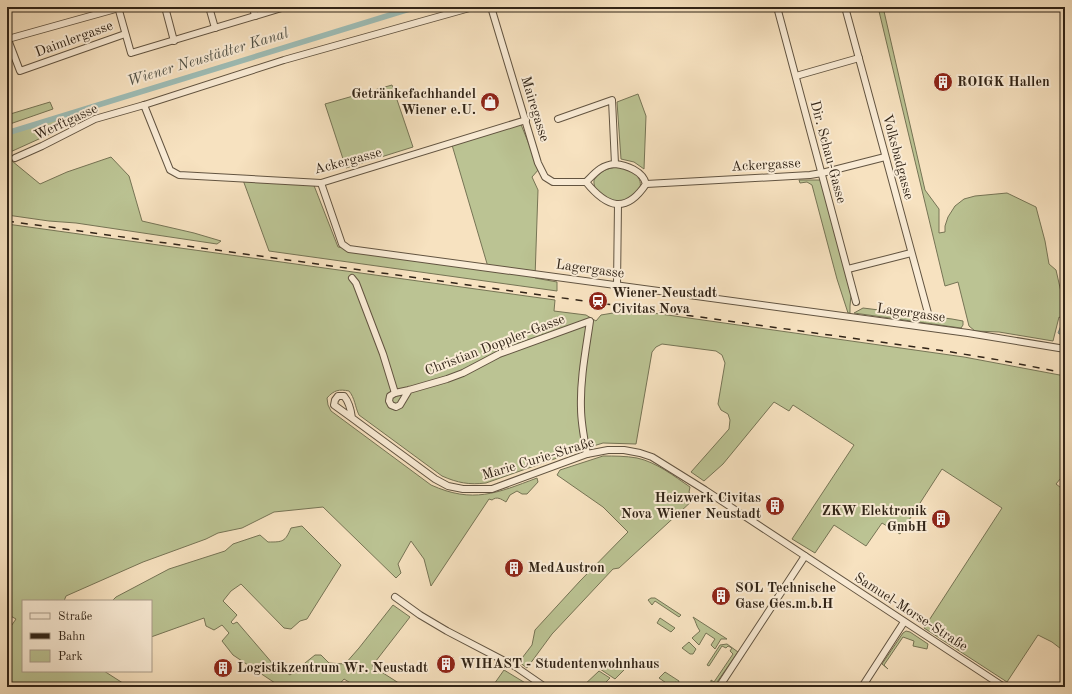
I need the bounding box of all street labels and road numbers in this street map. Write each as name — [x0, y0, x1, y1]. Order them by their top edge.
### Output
street label: Daimlergasse — [33, 18, 115, 60]
street label: Mairegasse — [518, 75, 552, 143]
street label: Dir. Schau-Gasse — [808, 99, 848, 205]
street label: Werftgasse — [32, 101, 100, 143]
street label: Volksbadgasse — [880, 113, 916, 201]
street label: Ackergasse — [313, 145, 383, 177]
street label: Ackergasse — [731, 156, 801, 174]
street label: Lagergasse — [555, 257, 625, 281]
street label: Lagergasse — [876, 301, 946, 325]
street label: Christian Doppler-Gasse — [423, 312, 567, 378]
street label: Marie Curie-Straße — [480, 435, 596, 483]
street label: Samuel-Morse-Straße — [852, 570, 970, 654]

